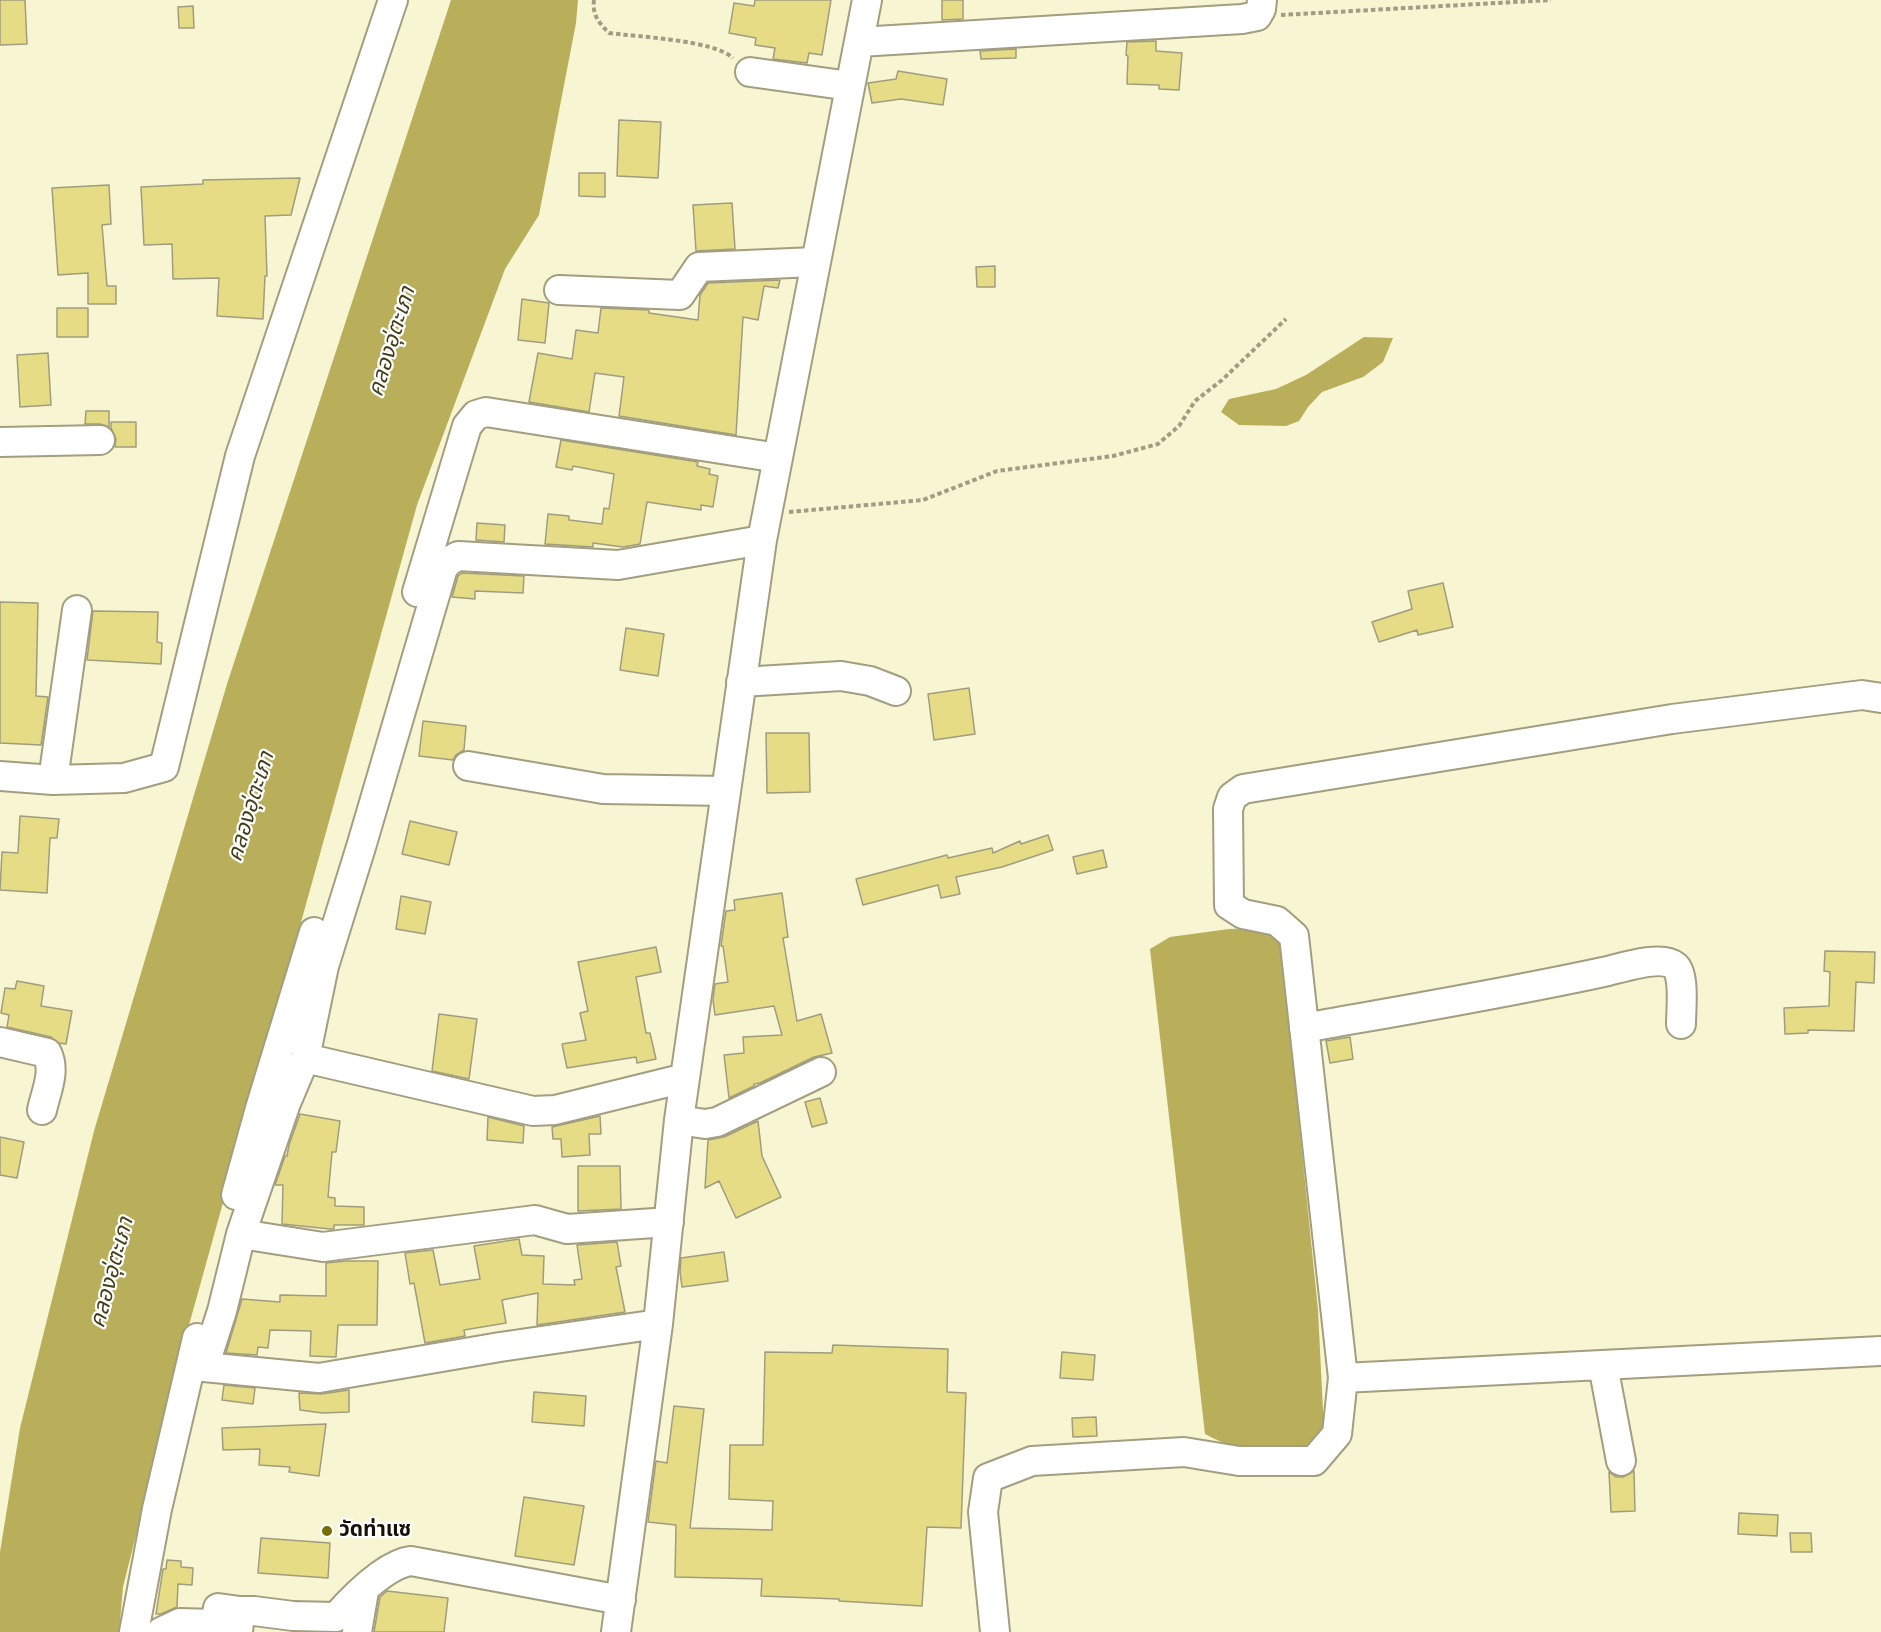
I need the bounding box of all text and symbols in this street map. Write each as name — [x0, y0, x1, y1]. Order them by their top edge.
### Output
water label: คลองอุ่ตะเภา — [364, 284, 422, 400]
water label: คลองอุ่ตะเภา — [223, 749, 281, 865]
water label: คลองอุ่ตะเภา — [86, 1215, 140, 1331]
place label: วัดท่าแซ — [339, 1518, 411, 1544]
marker: วัดท่าแซ — [320, 1524, 334, 1538]

